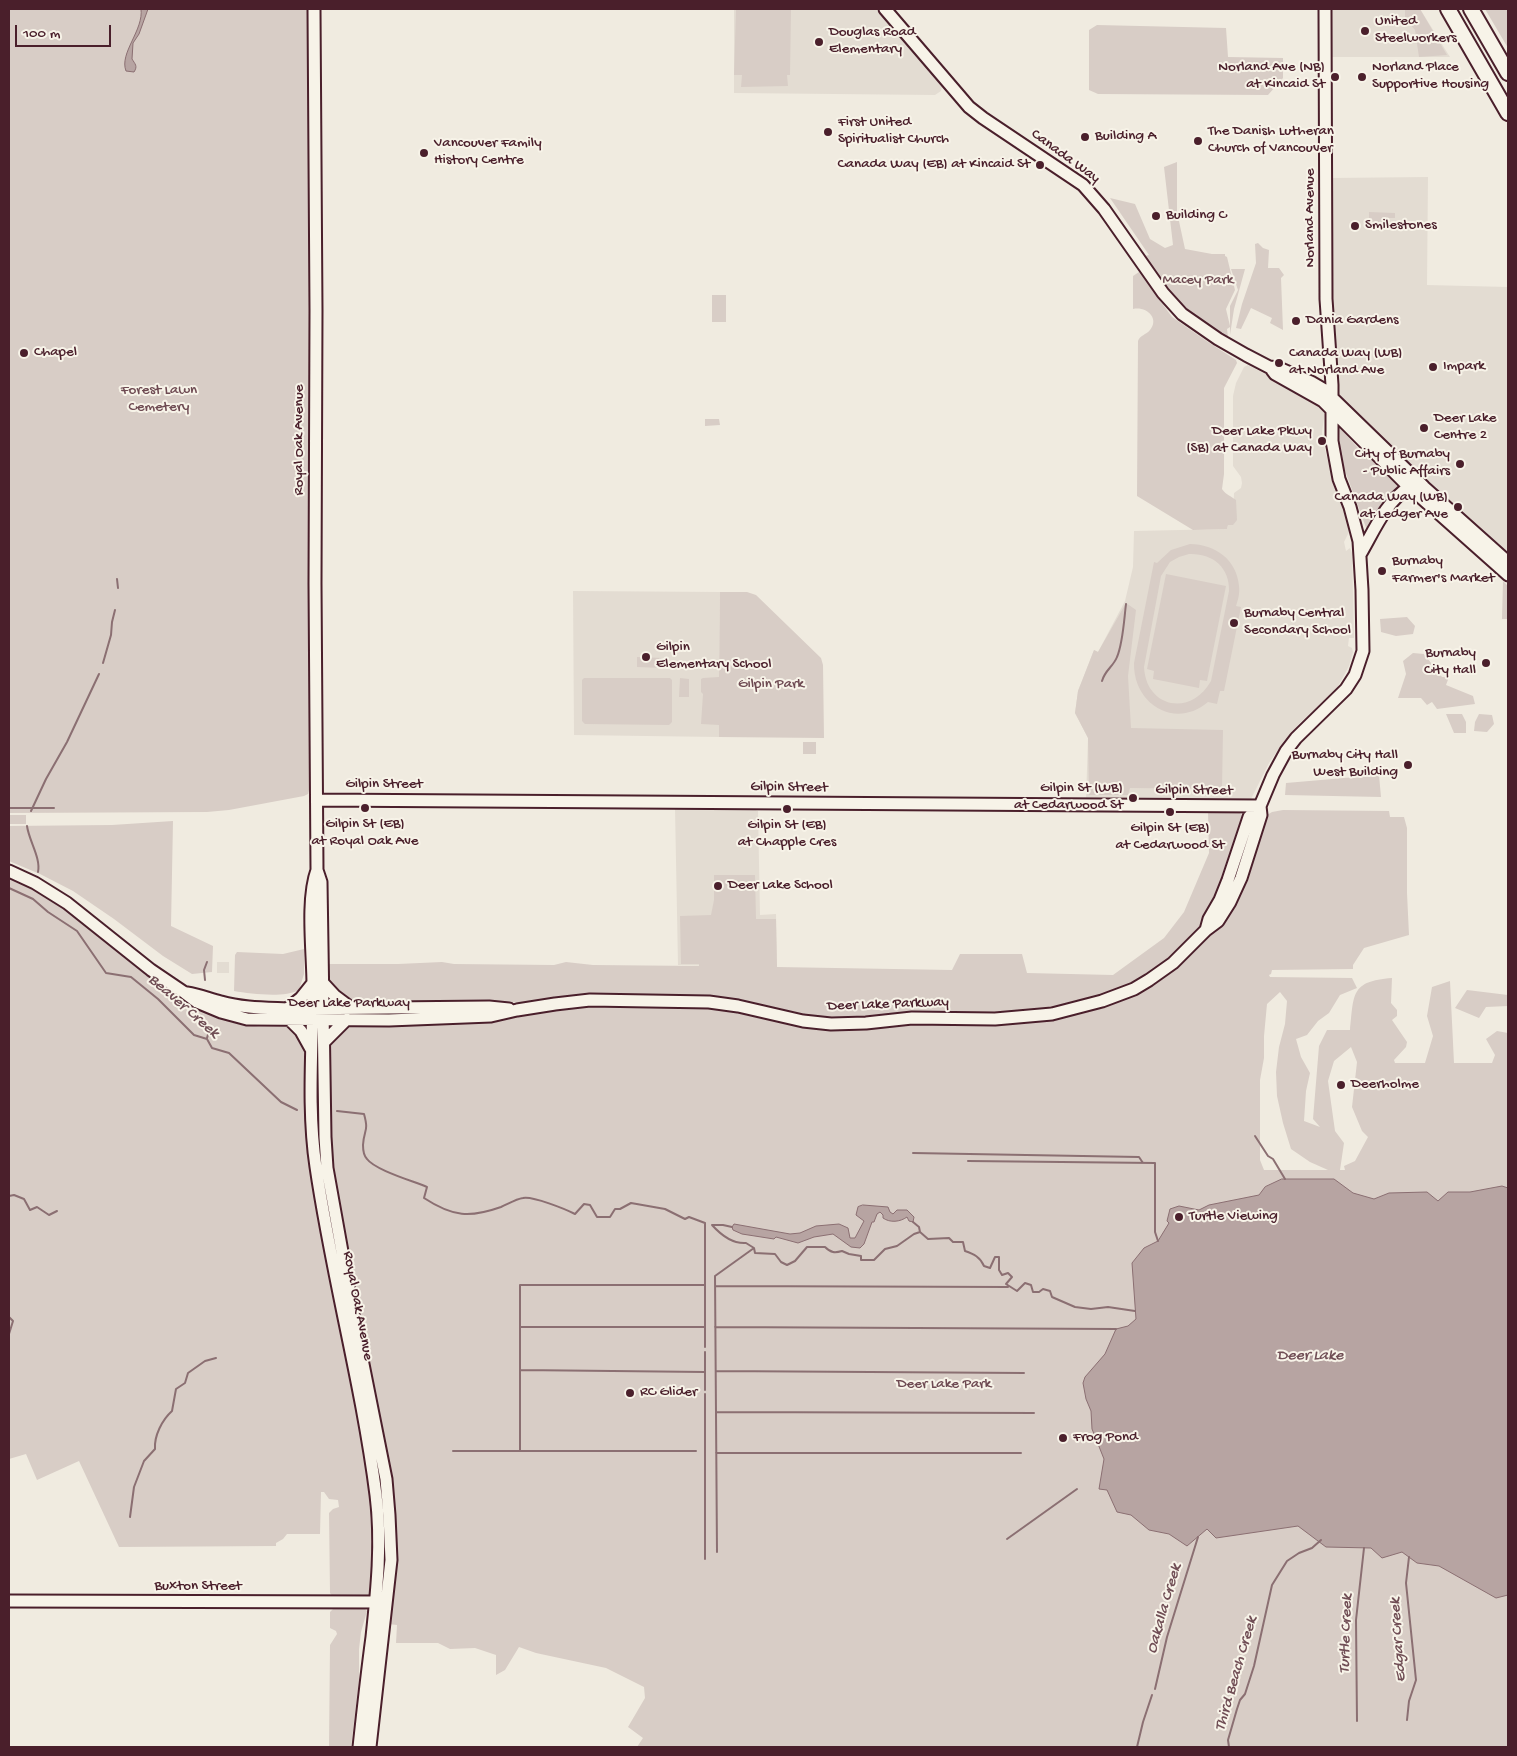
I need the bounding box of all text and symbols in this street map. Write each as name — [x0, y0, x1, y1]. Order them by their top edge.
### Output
place label: United Steelworkers — [1375, 13, 1457, 48]
scale bar — [18, 15, 114, 47]
place label: Douglas Road Elementary — [829, 24, 916, 59]
text: 100 m — [23, 25, 60, 43]
marker: United Steelworkers — [1359, 25, 1371, 37]
marker: Douglas Road Elementary — [813, 36, 825, 48]
place label: Norland Ave (NB) at Kincaid St — [1218, 59, 1325, 94]
place label: Norland Place Supportive Housing — [1372, 59, 1489, 94]
marker: Norland Ave (NB) at Kincaid St — [1329, 71, 1341, 83]
marker: Norland Place Supportive Housing — [1356, 71, 1368, 83]
place label: First United Spiritualist Church — [838, 114, 949, 149]
place label: The Danish Lutheran Church of Vancouver — [1208, 123, 1334, 158]
marker: First United Spiritualist Church — [822, 126, 834, 138]
street label: Canada Way — [1027, 126, 1103, 188]
place label: Building A — [1095, 128, 1156, 146]
marker: Building A — [1079, 131, 1091, 143]
place label: Vancouver Family History Centre — [434, 135, 542, 170]
marker: The Danish Lutheran Church of Vancouver — [1192, 135, 1204, 147]
marker: Vancouver Family History Centre — [418, 147, 430, 159]
place label: Canada Way (EB) at Kincaid St — [838, 156, 1030, 174]
marker: Canada Way (EB) at Kincaid St — [1034, 159, 1046, 171]
street label: Norland Avenue — [1302, 168, 1320, 268]
place label: Building C — [1166, 207, 1227, 225]
marker: Building C — [1150, 210, 1162, 222]
place label: Smilestones — [1365, 217, 1437, 235]
marker: Smilestones — [1349, 220, 1361, 232]
park label: Macey Park — [1162, 272, 1234, 290]
place label: Dania Gardens — [1306, 312, 1399, 330]
marker: Dania Gardens — [1290, 315, 1302, 327]
place label: Chapel — [34, 344, 77, 362]
place label: Canada Way (WB) at Norland Ave — [1289, 345, 1403, 380]
marker: Chapel — [18, 347, 30, 359]
marker: Canada Way (WB) at Norland Ave — [1273, 357, 1285, 369]
place label: Impark — [1443, 358, 1485, 376]
marker: Impark — [1427, 361, 1439, 373]
park label: Forest Lawn Cemetery — [121, 382, 197, 417]
street label: Royal Oak Avenue — [291, 385, 309, 495]
place label: Deer Lake Centre 2 — [1434, 410, 1496, 445]
marker: Deer Lake Centre 2 — [1418, 422, 1430, 434]
place label: Deer Lake Pkwy (SB) at Canada Way — [1186, 423, 1312, 458]
marker: Deer Lake Pkwy (SB) at Canada Way — [1316, 435, 1328, 447]
place label: City of Burnaby - Public Affairs — [1355, 446, 1450, 481]
marker: City of Burnaby - Public Affairs — [1454, 458, 1466, 470]
place label: Canada Way (WB) at Ledger Ave — [1334, 489, 1448, 524]
marker: Canada Way (WB) at Ledger Ave — [1452, 501, 1464, 513]
place label: Burnaby Farmer's Market — [1392, 553, 1495, 588]
marker: Burnaby Farmer's Market — [1376, 565, 1388, 577]
place label: Burnaby Central Secondary School — [1244, 605, 1351, 640]
marker: Burnaby Central Secondary School — [1228, 617, 1240, 629]
place label: Gilpin Elementary School — [656, 639, 772, 674]
place label: Burnaby City Hall — [1424, 645, 1476, 680]
marker: Gilpin Elementary School — [640, 651, 652, 663]
marker: Burnaby City Hall — [1480, 657, 1492, 669]
park label: Gilpin Park — [738, 676, 804, 694]
place label: Burnaby City Hall West Building — [1292, 747, 1398, 782]
marker: Burnaby City Hall West Building — [1402, 759, 1414, 771]
street label: Gilpin Street — [345, 776, 423, 794]
street label: Gilpin Street — [750, 778, 828, 798]
place label: Gilpin St (WB) at Cedarwood St — [1014, 780, 1123, 815]
street label: Gilpin Street — [1155, 781, 1233, 801]
marker: Gilpin St (WB) at Cedarwood St — [1127, 792, 1139, 804]
marker: Gilpin St (EB) at Royal Oak Ave — [359, 802, 371, 814]
marker: Gilpin St (EB) at Chapple Cres — [781, 803, 793, 815]
marker: Gilpin St (EB) at Cedarwood St — [1164, 806, 1176, 818]
place label: Gilpin St (EB) at Royal Oak Ave — [311, 816, 419, 851]
place label: Gilpin St (EB) at Chapple Cres — [738, 817, 836, 852]
place label: Gilpin St (EB) at Cedarwood St — [1116, 820, 1224, 855]
place label: Deer Lake School — [728, 877, 833, 895]
marker: Deer Lake School — [712, 880, 724, 892]
water label: Beaver Creek — [143, 971, 223, 1043]
street label: Deer Lake Parkway — [827, 994, 949, 1016]
street label: Deer Lake Parkway — [288, 995, 410, 1013]
place label: Deerholme — [1351, 1076, 1419, 1094]
marker: Deerholme — [1335, 1079, 1347, 1091]
place label: Turtle Viewing — [1189, 1208, 1278, 1226]
marker: Turtle Viewing — [1173, 1211, 1185, 1223]
street label: Royal Oak Avenue — [338, 1250, 376, 1362]
water label: Deer Lake — [1277, 1347, 1343, 1367]
park label: Deer Lake Park — [897, 1376, 991, 1394]
place label: RC Glider — [640, 1384, 697, 1402]
marker: RC Glider — [624, 1387, 636, 1399]
place label: Frog Pond — [1073, 1429, 1138, 1447]
marker: Frog Pond — [1057, 1432, 1069, 1444]
water label: Oakalla Creek — [1143, 1562, 1187, 1656]
street label: Buxton Street — [154, 1578, 242, 1596]
water label: Turtle Creek — [1336, 1594, 1358, 1674]
water label: Edgar Creek — [1386, 1597, 1412, 1683]
water label: Third Beach Creek — [1211, 1615, 1263, 1733]

